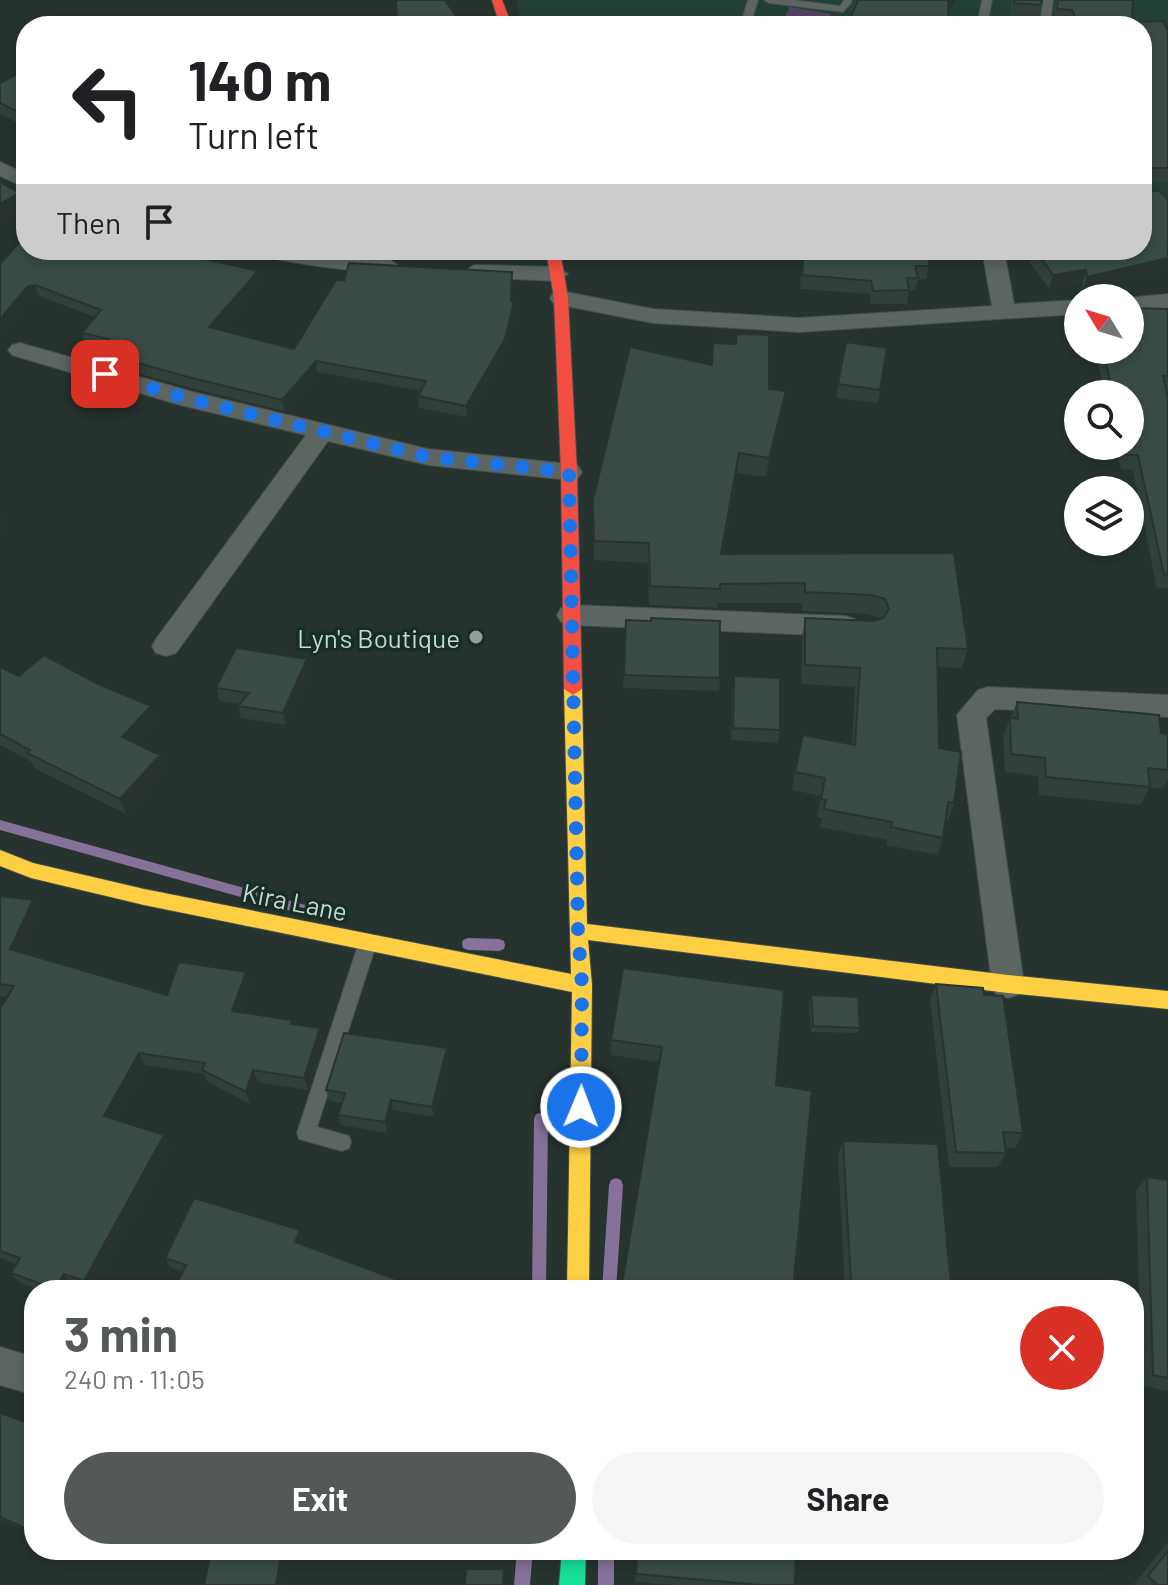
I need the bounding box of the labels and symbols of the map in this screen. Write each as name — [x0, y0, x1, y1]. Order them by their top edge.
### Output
north arrow — [1064, 284, 1144, 364]
pin — [71, 340, 139, 408]
place label: Lyn's Boutique — [297, 622, 460, 653]
marker: Lyn's Boutique — [467, 628, 485, 646]
street label: Kira Lane — [240, 876, 350, 926]
position arrow — [539, 1065, 623, 1149]

